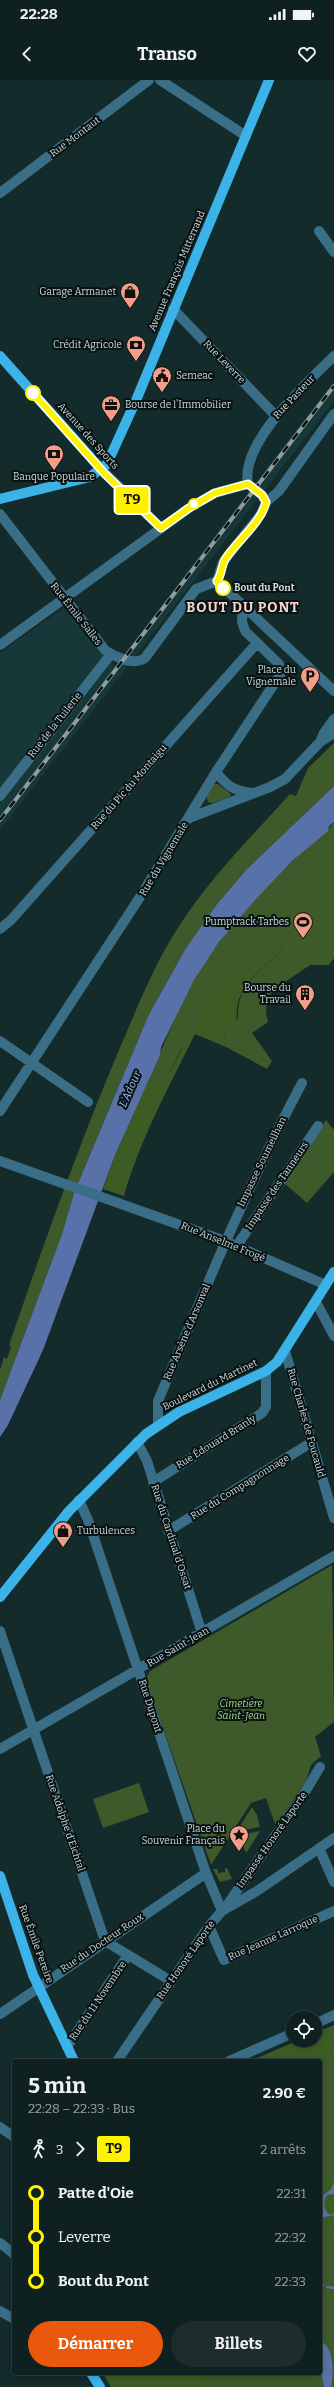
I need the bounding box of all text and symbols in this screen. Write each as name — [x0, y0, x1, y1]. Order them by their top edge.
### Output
text: 22:28 — [20, 5, 58, 23]
icon: back — [16, 43, 38, 65]
text: Transo — [137, 43, 197, 65]
icon: heart — [296, 43, 318, 65]
street label: Rue Montaut — [48, 114, 103, 160]
street label: Avenue François Mitterrand — [146, 209, 208, 333]
shop icon: Garage Armanet — [119, 281, 141, 309]
place label: Garage Armanet — [39, 286, 116, 298]
bank icon: Crédit Agricole — [125, 334, 147, 362]
street label: Rue Leverre — [200, 338, 248, 386]
place label: Crédit Agricole — [53, 339, 122, 351]
public building icon: Semeac — [151, 365, 173, 393]
place label: Semeac — [176, 370, 213, 382]
street label: Rue Pasteur — [271, 372, 318, 421]
unlabelled marker — [25, 385, 41, 401]
office icon: Bourse de l'Immobilier — [100, 394, 122, 422]
place label: Bourse de l'Immobilier — [125, 399, 232, 411]
street label: Avenue des Sports — [55, 400, 121, 472]
bank icon: Banque Populaire — [43, 443, 65, 471]
place label: Banque Populaire — [13, 471, 95, 483]
line badge: T9 — [114, 487, 150, 513]
text: T9 — [124, 491, 140, 508]
unlabelled marker — [188, 498, 200, 510]
street label: Rue Émile Salles — [48, 579, 106, 648]
marker: Bout du Pont — [215, 580, 231, 596]
place label: Bout du Pont — [234, 582, 295, 594]
district label: BOUT DU PONT — [186, 599, 300, 616]
place label: Place du Vignemale — [246, 664, 296, 688]
parking icon: Place du Vignemale — [299, 665, 321, 693]
street label: Rue de la Tuilerie — [26, 690, 84, 760]
street label: Rue du Pic du Montaigu — [89, 742, 169, 832]
street label: Rue du Vignemale — [137, 820, 191, 898]
sports icon: Pumptrack Tarbes — [292, 911, 314, 939]
place label: Pumptrack Tarbes — [205, 916, 289, 928]
place label: Bourse du Travail — [244, 982, 291, 1006]
building icon: Bourse du Travail — [294, 983, 316, 1011]
water label: L'Adour — [116, 1068, 144, 1109]
street label: Impasse Soumeilhan — [235, 1115, 289, 1209]
street label: Impasse des Tanneurs — [243, 1139, 311, 1232]
street label: Rue Anselme Frogé — [179, 1220, 267, 1264]
street label: Rue Arsène d'Arsonval — [161, 1282, 213, 1382]
street label: Boulevard du Martinet — [161, 1357, 260, 1413]
street label: Rue Charles de Foucauld — [285, 1367, 327, 1479]
street label: Rue Édouard Branly — [173, 1411, 259, 1471]
street label: Rue du Compagnonnage — [189, 1452, 291, 1522]
street label: Rue du Cardinal d'Ossat — [148, 1483, 194, 1591]
shop icon: Turbulences — [52, 1520, 74, 1548]
place label: Turbulences — [77, 1525, 135, 1537]
street label: Rue Saint-Jean — [145, 1624, 212, 1670]
street label: Rue Dupont — [136, 1678, 164, 1734]
park label: Cimetière Saint-Jean — [217, 1698, 265, 1722]
street label: Rue Adolphe d'Eichtal — [43, 1773, 87, 1873]
street label: Impasse Honoré Laporte — [234, 1790, 310, 1890]
place label: Place du Souvenir Français — [142, 1823, 225, 1847]
place icon: Place du Souvenir Français — [228, 1824, 250, 1852]
street label: Rue Émile Pereire — [16, 1902, 58, 1985]
street label: Rue du Docteur Roux — [58, 1911, 146, 1975]
street label: Rue Jeanne Larroque — [226, 1913, 320, 1963]
street label: Rue Honoré Laporte — [154, 1918, 218, 2002]
street label: Rue du 11 Novembre — [67, 1959, 129, 2043]
map controls — [286, 2011, 322, 2047]
button: locate — [286, 2011, 322, 2047]
text: 5 min — [28, 2072, 86, 2099]
text: 2.90 € — [263, 2084, 306, 2102]
text: 22:28 – 22:33 · Bus — [28, 2101, 135, 2116]
icon: walk — [28, 2138, 50, 2160]
icon: forward — [69, 2138, 91, 2160]
text: T9 — [105, 2140, 122, 2157]
text: 3 — [56, 2142, 63, 2157]
text: 2 arrêts — [260, 2142, 306, 2157]
text: Patte d'Oie — [58, 2184, 134, 2202]
text: 22:31 — [276, 2186, 306, 2201]
text: Leverre — [58, 2228, 111, 2246]
text: 22:32 — [275, 2230, 306, 2245]
text: Bout du Pont — [58, 2272, 149, 2290]
text: 22:33 — [275, 2274, 306, 2289]
button: Démarrer — [28, 2321, 163, 2367]
button: Billets — [171, 2321, 306, 2367]

